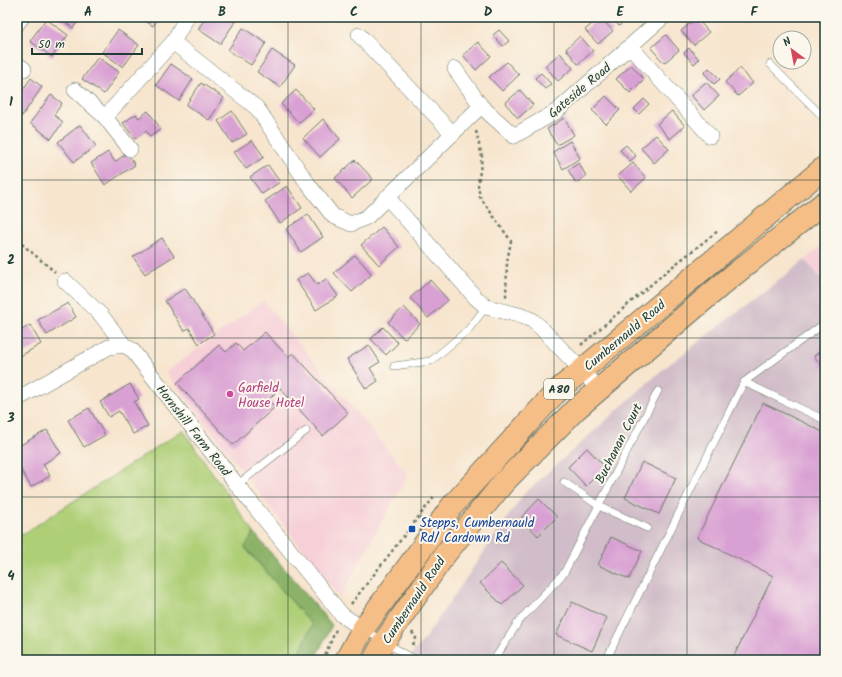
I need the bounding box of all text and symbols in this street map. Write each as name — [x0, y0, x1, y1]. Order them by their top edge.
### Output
text: A — [84, 2, 92, 23]
text: B — [218, 2, 226, 23]
text: C — [350, 2, 358, 23]
text: D — [484, 2, 493, 23]
text: E — [616, 2, 624, 23]
text: F — [750, 2, 758, 23]
scale bar — [32, 30, 142, 56]
north arrow — [772, 30, 812, 70]
text: N — [780, 33, 795, 52]
text: 50 m — [38, 35, 65, 54]
street label: Gateside Road — [544, 58, 617, 124]
text: 1 — [9, 92, 13, 113]
text: 2 — [7, 250, 15, 271]
street label: Cumbernauld Road — [579, 295, 671, 377]
place label: Garfield House Hotel — [238, 378, 304, 414]
road number: A80 — [544, 379, 574, 399]
street label: Hornshill Farm Road — [150, 380, 236, 482]
marker: Garfield House Hotel — [225, 389, 235, 399]
street label: Buchanan Court — [590, 399, 649, 488]
text: 3 — [6, 408, 15, 429]
place label: Stepps, Cumbernauld Rd/ Cardown Rd — [420, 513, 535, 549]
marker: Stepps, Cumbernauld Rd/ Cardown Rd — [407, 524, 417, 534]
street label: Cumbernauld Road — [377, 552, 452, 649]
text: 4 — [7, 566, 15, 587]

